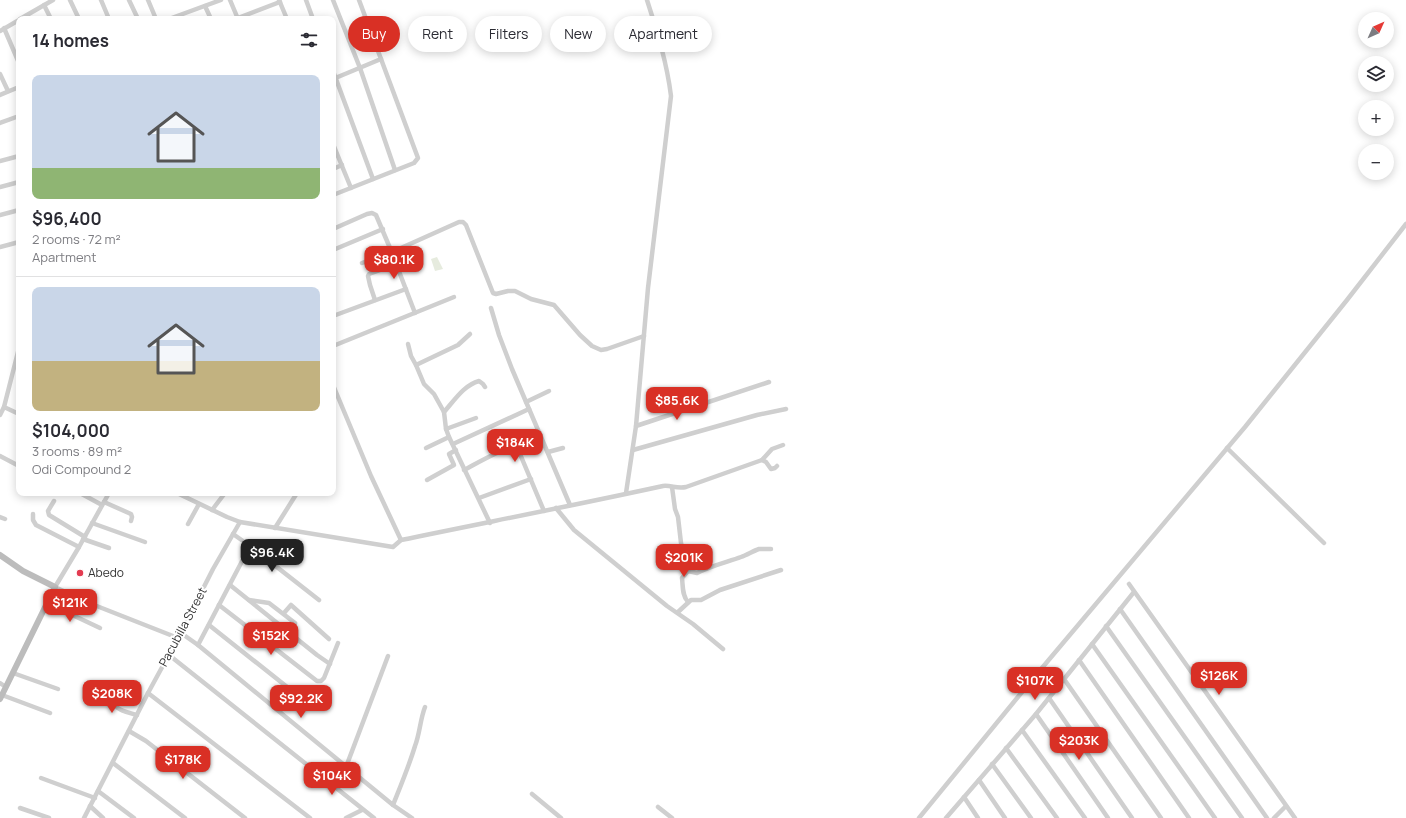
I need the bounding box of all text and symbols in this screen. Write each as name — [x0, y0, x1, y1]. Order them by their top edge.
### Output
north arrow — [1358, 12, 1394, 48]
map controls — [1358, 12, 1394, 180]
chip: Buy — [348, 16, 400, 52]
chip: Rent — [408, 16, 467, 52]
chip: Filters — [475, 16, 542, 52]
chip: New — [550, 16, 606, 52]
chip: Apartment — [614, 16, 712, 52]
text: 14 homes — [32, 29, 109, 52]
icon: filters — [298, 29, 320, 51]
button: layers — [1358, 56, 1394, 92]
button: + — [1358, 100, 1394, 136]
icon: home — [140, 101, 212, 173]
button: − — [1358, 144, 1394, 180]
text: $96,400 — [32, 207, 102, 230]
text: 2 rooms · 72 m² — [32, 230, 121, 248]
pin: $80.1K — [361, 246, 427, 280]
text: Apartment — [32, 248, 96, 266]
text: $80.1K — [373, 250, 415, 268]
icon: home — [140, 313, 212, 385]
pin: $85.6K — [644, 387, 710, 421]
text: $85.6K — [655, 391, 699, 409]
text: $104,000 — [32, 419, 110, 442]
pin: $184K — [487, 429, 543, 463]
text: $184K — [496, 433, 534, 451]
text: 3 rooms · 89 m² — [32, 442, 122, 460]
text: Odi Compound 2 — [32, 460, 131, 478]
pin: $96.4K — [239, 539, 305, 573]
text: $96.4K — [250, 543, 294, 561]
pin: $201K — [656, 544, 712, 578]
text: $201K — [665, 548, 703, 566]
place label: Abedo — [88, 564, 124, 581]
marker: Abedo — [75, 568, 85, 578]
street label: Pacubilla Street — [155, 584, 211, 669]
pin: $121K — [42, 589, 98, 623]
text: $121K — [52, 593, 88, 611]
pin: $152K — [243, 622, 299, 656]
text: $152K — [252, 626, 290, 644]
pin: $126K — [1191, 662, 1247, 696]
text: $126K — [1200, 666, 1238, 684]
pin: $107K — [1007, 667, 1063, 701]
text: $107K — [1016, 671, 1054, 689]
pin: $208K — [84, 680, 140, 714]
text: $208K — [92, 684, 132, 702]
pin: $92.2K — [268, 685, 334, 719]
text: $92.2K — [279, 689, 323, 707]
pin: $203K — [1051, 727, 1107, 761]
text: $203K — [1059, 731, 1099, 749]
pin: $178K — [155, 746, 211, 780]
text: $178K — [164, 750, 202, 768]
pin: $104K — [304, 762, 360, 796]
text: $104K — [313, 766, 351, 784]

